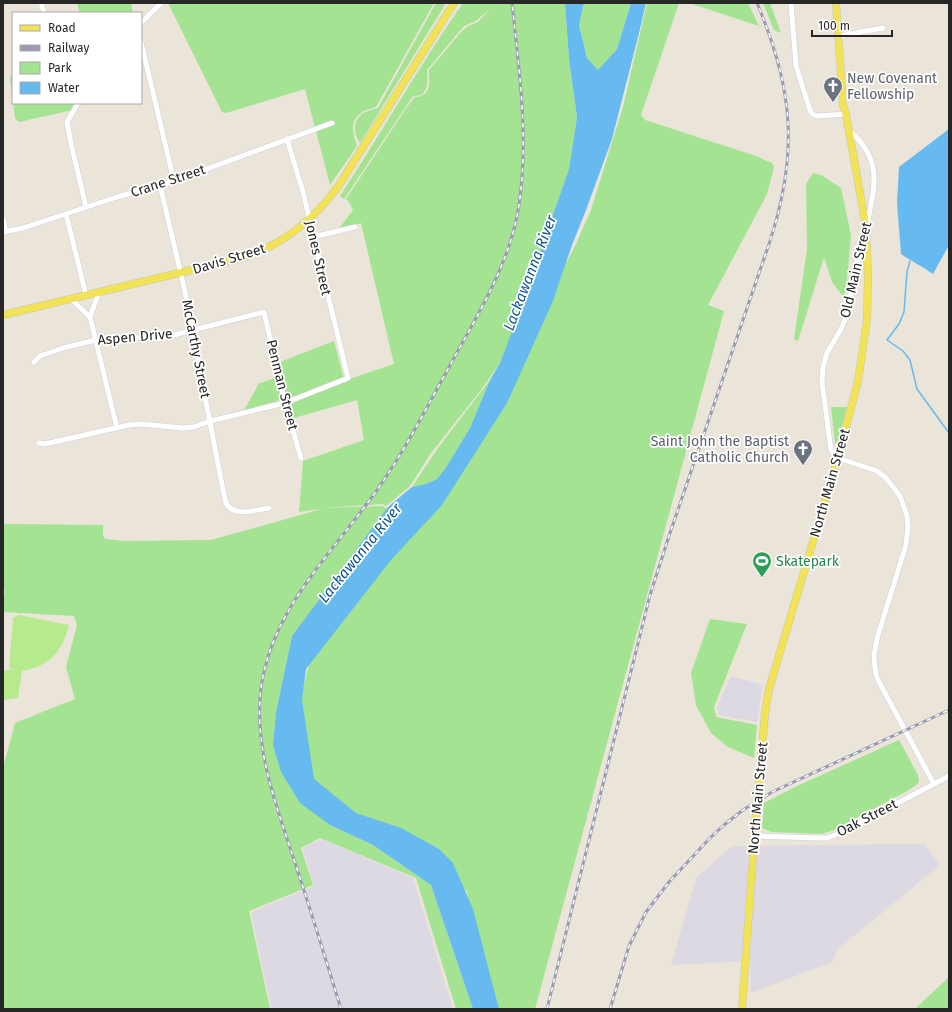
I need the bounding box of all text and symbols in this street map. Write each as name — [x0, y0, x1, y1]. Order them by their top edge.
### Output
legend — [12, 12, 142, 104]
scale bar — [812, 12, 892, 38]
text: 100 m — [818, 19, 850, 33]
text: Road — [48, 21, 76, 35]
text: Railway — [48, 41, 89, 55]
text: Park — [48, 61, 72, 75]
place label: New Covenant Fellowship — [847, 70, 938, 103]
church icon: New Covenant Fellowship — [822, 75, 844, 103]
text: Water — [48, 81, 80, 95]
street label: Crane Street — [128, 161, 208, 201]
water label: Lackawanna River — [500, 212, 561, 333]
street label: Jones Street — [301, 219, 335, 298]
street label: Old Main Street — [837, 219, 876, 320]
street label: Davis Street — [190, 240, 268, 278]
street label: McCarthy Street — [178, 298, 214, 401]
street label: Aspen Drive — [97, 325, 173, 349]
street label: Penman Street — [262, 338, 302, 433]
street label: North Main Street — [806, 426, 854, 539]
place label: Saint John the Baptist Catholic Church — [651, 433, 790, 466]
church icon: Saint John the Baptist Catholic Church — [792, 438, 814, 466]
water label: Lackawanna River — [315, 499, 406, 606]
sports icon: Skatepark — [751, 550, 773, 578]
place label: Skatepark — [776, 553, 840, 570]
street label: North Main Street — [745, 740, 771, 855]
street label: Oak Street — [834, 795, 901, 841]

